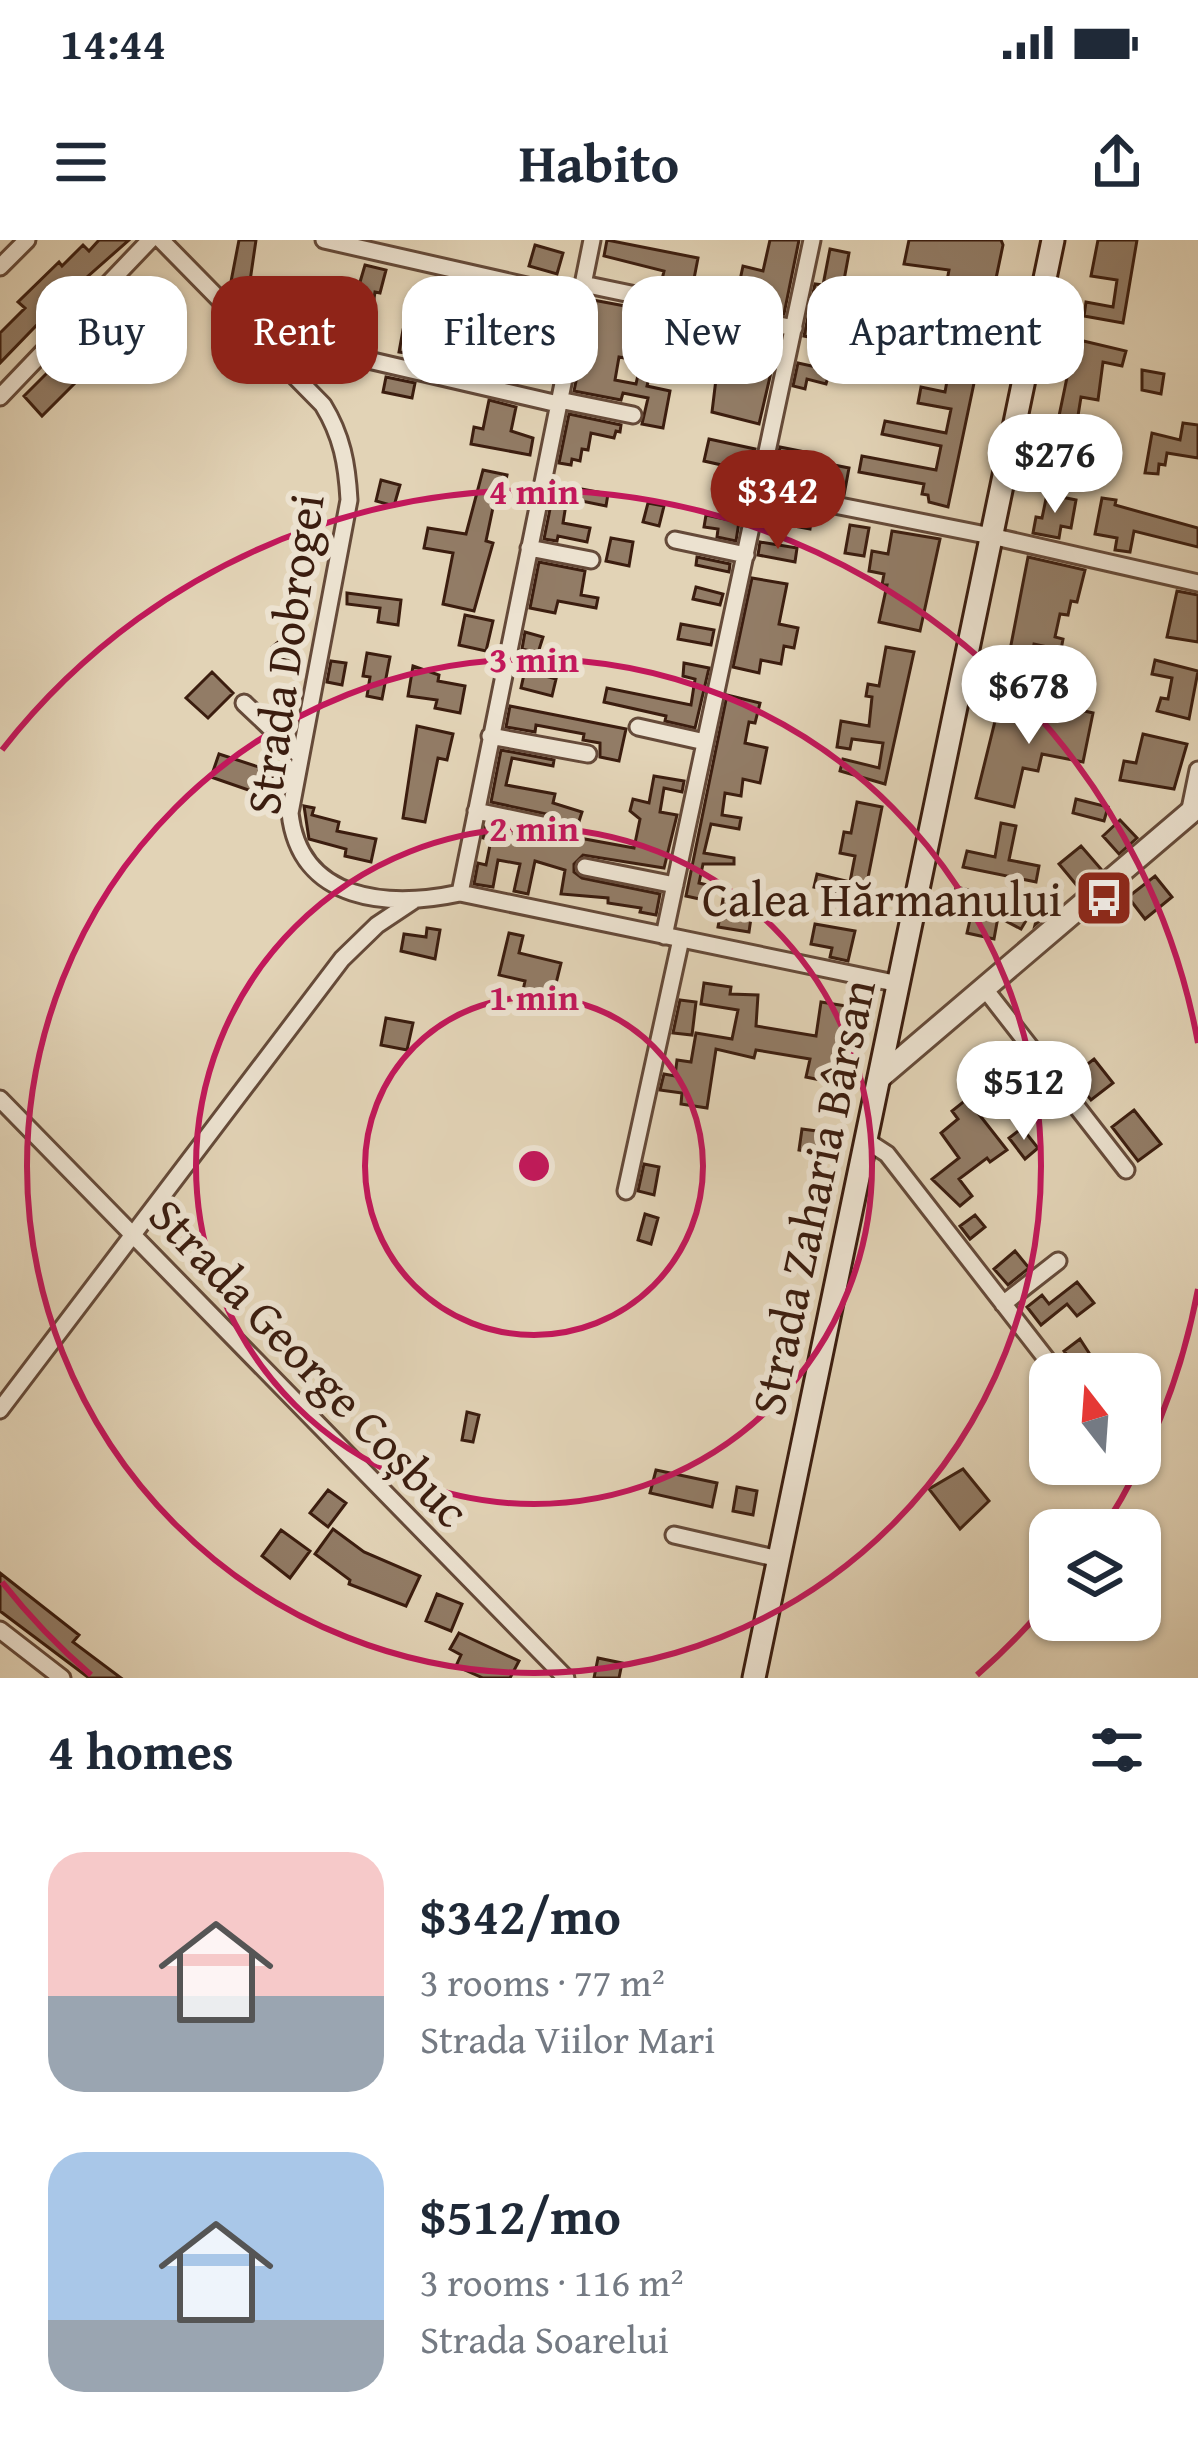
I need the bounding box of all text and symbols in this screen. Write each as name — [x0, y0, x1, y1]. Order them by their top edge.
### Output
text: 14:44 — [60, 10, 166, 75]
text: Habito — [519, 123, 679, 202]
icon: menu — [48, 129, 114, 195]
icon: share — [1084, 129, 1150, 195]
chip: Buy — [36, 276, 187, 384]
chip: Rent — [211, 276, 378, 384]
chip: Filters — [402, 276, 598, 384]
chip: New — [622, 276, 783, 384]
chip: Apartment — [807, 276, 1084, 384]
pin: $276 — [984, 414, 1126, 516]
text: $276 — [1015, 424, 1095, 481]
pin: $342 — [707, 450, 849, 552]
text: $342 — [738, 460, 818, 517]
text: 4 min — [489, 464, 579, 517]
street label: Strada Dobrogei — [226, 489, 342, 819]
text: 3 min — [489, 632, 579, 685]
pin: $678 — [958, 645, 1100, 747]
text: $678 — [989, 655, 1069, 712]
text: 2 min — [489, 801, 579, 854]
place label: Calea Hărmanului — [702, 863, 1062, 934]
bus stop icon: Calea Hărmanului — [1073, 867, 1135, 929]
text: 1 min — [489, 970, 579, 1023]
street label: Strada Zaharia Bârsan — [731, 972, 893, 1421]
pin: $512 — [953, 1041, 1095, 1143]
text: $512 — [984, 1051, 1064, 1108]
centre of rings — [513, 1145, 555, 1187]
street label: Strada George Coșbuc — [133, 1181, 487, 1543]
north arrow — [1029, 1353, 1161, 1485]
map controls — [1029, 1353, 1161, 1641]
button: layers — [1029, 1509, 1161, 1641]
text: 4 homes — [48, 1713, 234, 1788]
icon: filters — [1084, 1717, 1150, 1783]
text: $342/mo — [420, 1878, 621, 1953]
icon: home — [144, 1900, 288, 2044]
text: 3 rooms · 77 m² — [420, 1953, 665, 2010]
text: Strada Viilor Mari — [420, 2010, 715, 2067]
text: $512/mo — [420, 2178, 621, 2253]
icon: home — [144, 2200, 288, 2344]
text: 3 rooms · 116 m² — [420, 2253, 684, 2310]
text: Strada Soarelui — [420, 2310, 669, 2367]

